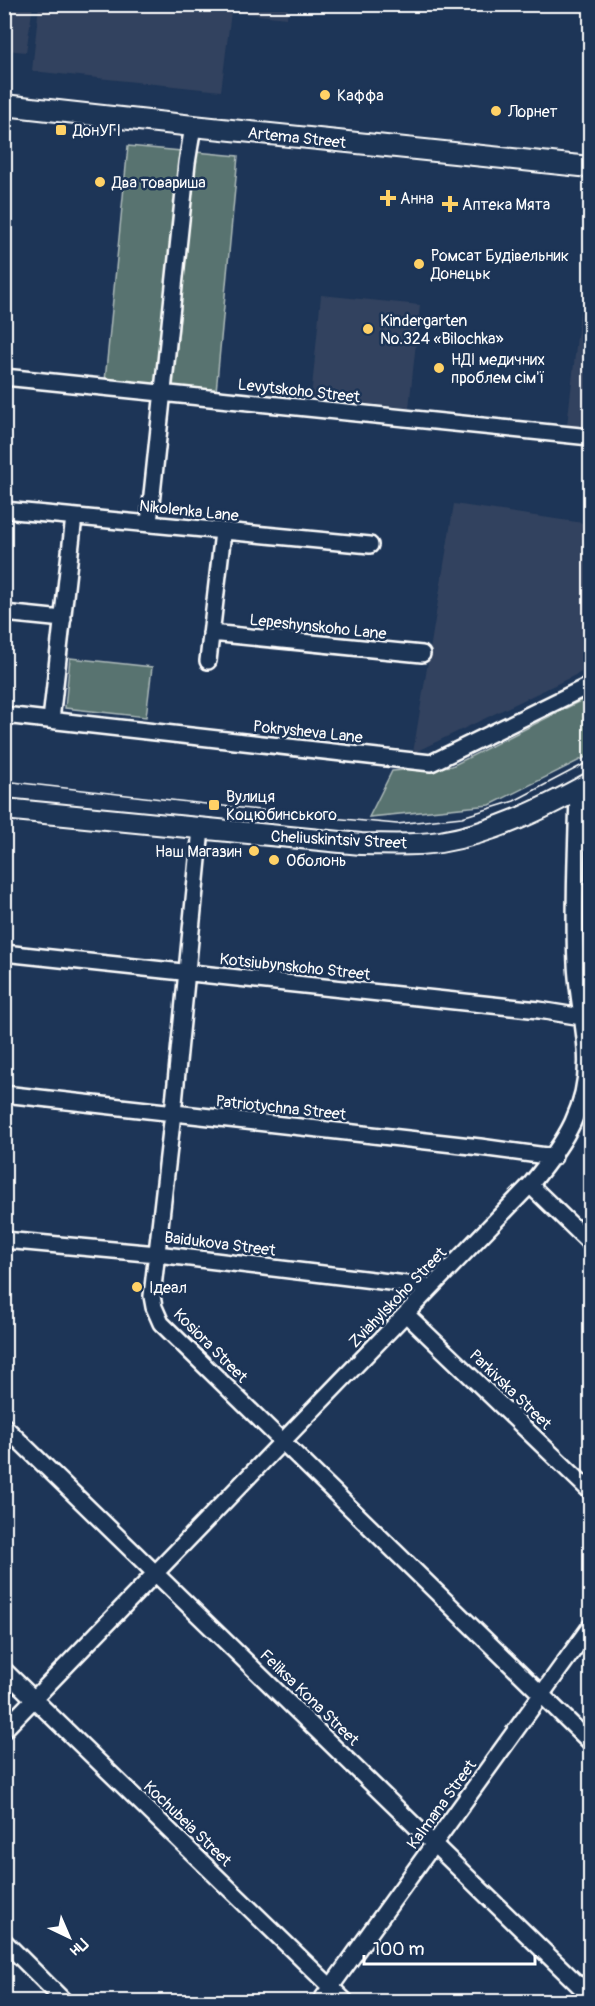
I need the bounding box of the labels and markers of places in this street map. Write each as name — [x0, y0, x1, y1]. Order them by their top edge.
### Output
place label: Каффа — [337, 86, 384, 106]
marker: Каффа — [318, 88, 332, 102]
place label: Лорнет — [507, 102, 558, 122]
marker: Лорнет — [489, 104, 503, 118]
place label: ДонУГІ — [72, 121, 121, 141]
marker: ДонУГІ — [54, 123, 68, 137]
place label: Два товариша — [111, 173, 206, 193]
marker: Два товариша — [93, 175, 107, 189]
place label: Анна — [400, 189, 434, 209]
marker: Анна — [381, 191, 395, 205]
place label: Аптека Мята — [462, 195, 550, 215]
marker: Аптека Мята — [443, 197, 457, 211]
place label: Ромсат Будівельник Донецьк — [430, 246, 569, 284]
marker: Ромсат Будівельник Донецьк — [412, 257, 426, 271]
place label: Kindergarten No.324 «Bilochka» — [380, 311, 504, 349]
marker: Kindergarten No.324 «Bilochka» — [361, 322, 375, 336]
place label: НДІ медичних проблем сім'ї — [451, 350, 545, 388]
marker: НДІ медичних проблем сім'ї — [432, 361, 446, 375]
place label: Вулиця Коцюбинського — [226, 787, 337, 825]
marker: Вулиця Коцюбинського — [207, 798, 221, 812]
place label: Наш Магазин — [155, 842, 242, 862]
marker: Наш Магазин — [247, 844, 261, 858]
place label: Оболонь — [286, 851, 346, 871]
marker: Оболонь — [267, 853, 281, 867]
place label: Ідеал — [149, 1278, 187, 1298]
marker: Ідеал — [130, 1280, 144, 1294]

